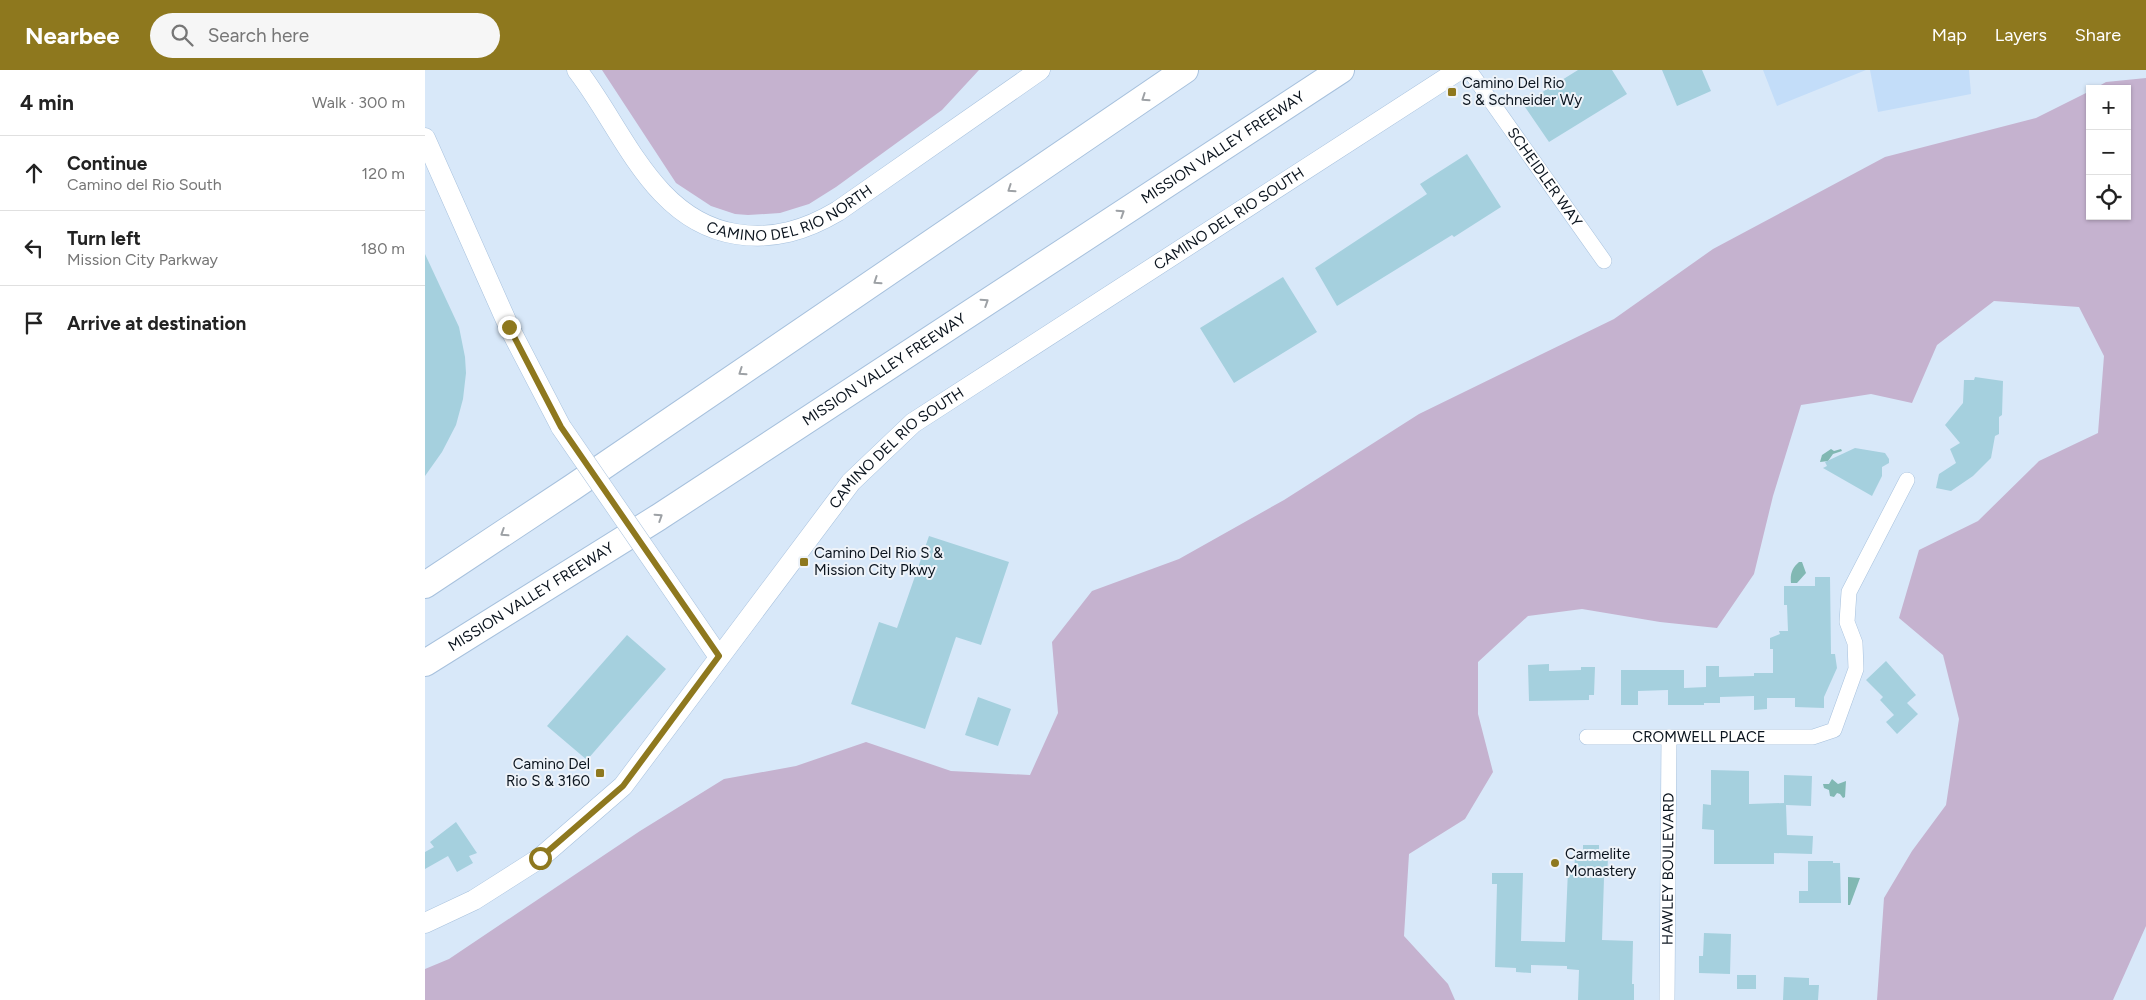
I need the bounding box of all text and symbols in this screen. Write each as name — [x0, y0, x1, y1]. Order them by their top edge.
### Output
search box — [150, 13, 500, 58]
text: Nearbee — [25, 21, 120, 50]
icon: search — [168, 21, 196, 49]
text: Search here — [208, 24, 309, 47]
text: Map — [1932, 24, 1967, 46]
text: Layers — [1995, 24, 2047, 46]
text: Share — [2075, 24, 2121, 46]
place label: Camino Del Rio S & Schneider Wy — [1462, 74, 1582, 109]
map controls — [2086, 85, 2131, 220]
button: + — [2086, 85, 2131, 130]
marker: Camino Del Rio S & Schneider Wy — [1446, 86, 1458, 98]
street label: MISSION VALLEY FREEWAY — [1138, 87, 1308, 208]
text: 4 min — [20, 90, 74, 115]
one-way arrow — [1142, 92, 1151, 101]
text: Walk · 300 m — [312, 93, 405, 112]
street label: SCHEIDLER WAY — [1503, 124, 1586, 230]
button: − — [2086, 130, 2131, 175]
text: Continue — [67, 152, 147, 175]
icon: ahead — [20, 159, 48, 187]
text: 120 m — [362, 164, 405, 183]
street label: CAMINO DEL RIO SOUTH — [1150, 164, 1307, 274]
text: Camino del Rio South — [67, 175, 222, 194]
button: locate — [2086, 175, 2131, 220]
street label: CAMINO DEL RIO NORTH — [704, 181, 876, 245]
one-way arrow — [1007, 183, 1016, 193]
one-way arrow — [1115, 210, 1124, 219]
text: Turn left — [67, 227, 141, 250]
icon: left — [20, 234, 48, 262]
text: 180 m — [361, 239, 405, 258]
text: Mission City Parkway — [67, 250, 218, 269]
one-way arrow — [873, 275, 882, 284]
one-way arrow — [980, 299, 989, 309]
icon: arrive — [20, 309, 48, 337]
street label: MISSION VALLEY FREEWAY — [799, 309, 969, 430]
text: Arrive at destination — [67, 312, 246, 335]
route end — [498, 316, 521, 339]
one-way arrow — [738, 366, 748, 375]
street label: CAMINO DEL RIO SOUTH — [825, 384, 967, 512]
one-way arrow — [654, 513, 663, 523]
one-way arrow — [500, 527, 510, 536]
street label: MISSION VALLEY FREEWAY — [445, 538, 617, 655]
place label: Camino Del Rio S & Mission City Pkwy — [814, 544, 943, 579]
marker: Camino Del Rio S & Mission City Pkwy — [798, 556, 810, 568]
street label: CROMWELL PLACE — [1632, 728, 1766, 746]
place label: Camino Del Rio S & 3160 — [506, 755, 590, 790]
marker: Camino Del Rio S & 3160 — [594, 767, 606, 779]
street label: HAWLEY BOULEVARD — [1658, 793, 1678, 945]
place label: Carmelite Monastery — [1565, 845, 1636, 880]
route start — [529, 847, 552, 870]
marker: Carmelite Monastery — [1549, 857, 1561, 869]

